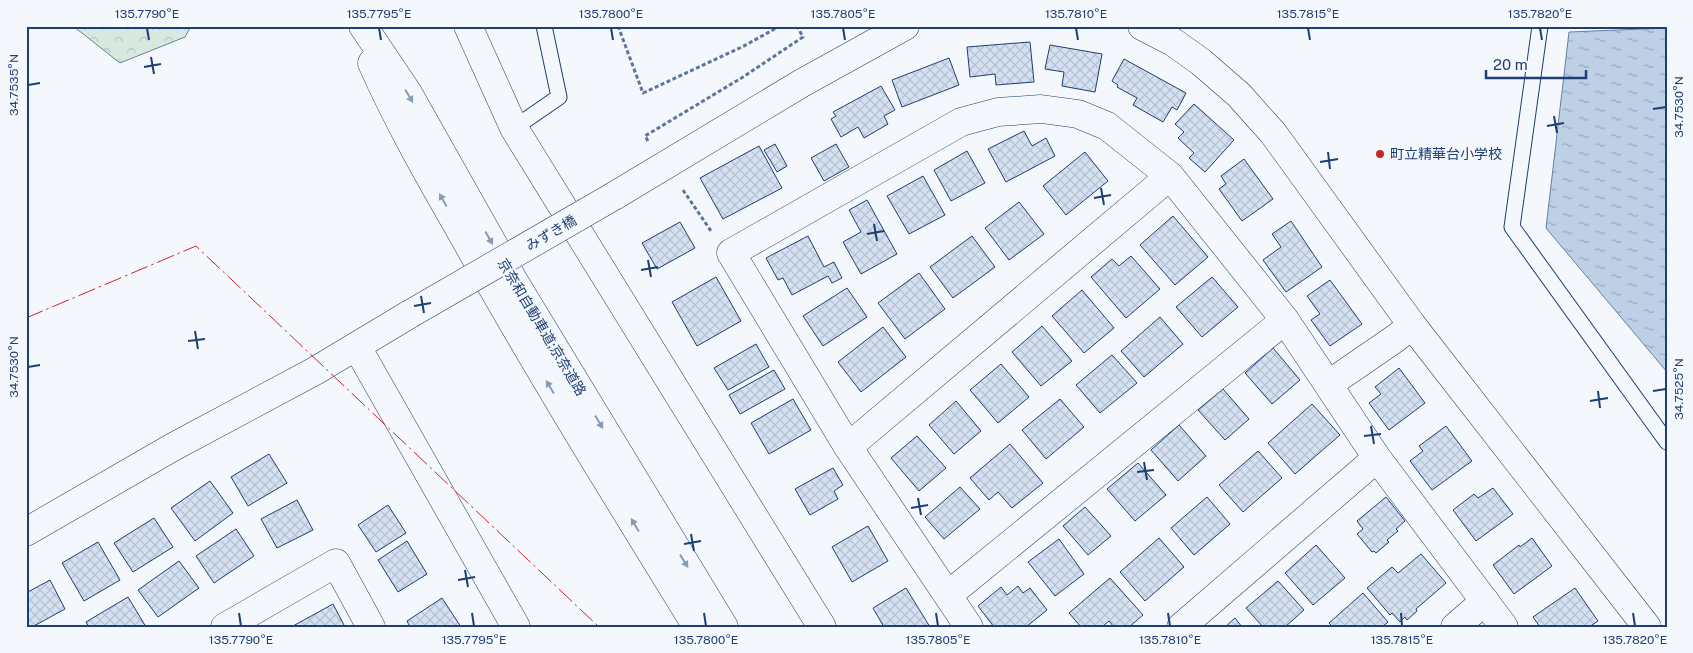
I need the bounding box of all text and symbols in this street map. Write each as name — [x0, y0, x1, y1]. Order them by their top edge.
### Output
text: 135.7790°E — [115, 7, 179, 21]
text: 135.7795°E — [347, 7, 411, 21]
text: 135.7800°E — [579, 7, 643, 21]
text: 135.7805°E — [811, 7, 875, 21]
text: 135.7810°E — [1045, 7, 1107, 21]
text: 135.7815°E — [1277, 7, 1339, 21]
text: 135.7820°E — [1508, 7, 1572, 21]
scale bar — [1486, 48, 1586, 80]
text: 34.7535°N — [7, 54, 21, 116]
text: 20 m — [1493, 56, 1528, 73]
text: 34.7530°N — [1672, 76, 1686, 138]
one-way arrow — [405, 89, 414, 102]
place label: 町立精華台小学校 — [1390, 146, 1502, 162]
marker: 町立精華台小学校 — [1374, 148, 1386, 160]
one-way arrow — [439, 193, 447, 208]
street label: みずき橋 — [523, 212, 579, 254]
one-way arrow — [485, 230, 493, 245]
street label: 京奈和自動車道;京奈道路 — [495, 255, 589, 399]
text: 34.7530°N — [7, 336, 21, 398]
text: 34.7525°N — [1672, 358, 1686, 420]
one-way arrow — [546, 380, 555, 393]
one-way arrow — [595, 416, 604, 429]
one-way arrow — [630, 519, 639, 532]
one-way arrow — [679, 554, 689, 567]
text: 135.7790°E — [209, 633, 273, 647]
text: 135.7795°E — [442, 633, 506, 647]
text: 135.7800°E — [674, 633, 738, 647]
text: 135.7805°E — [906, 633, 970, 647]
text: 135.7810°E — [1139, 633, 1201, 647]
text: 135.7815°E — [1371, 633, 1433, 647]
text: 135.7820°E — [1603, 633, 1667, 647]

